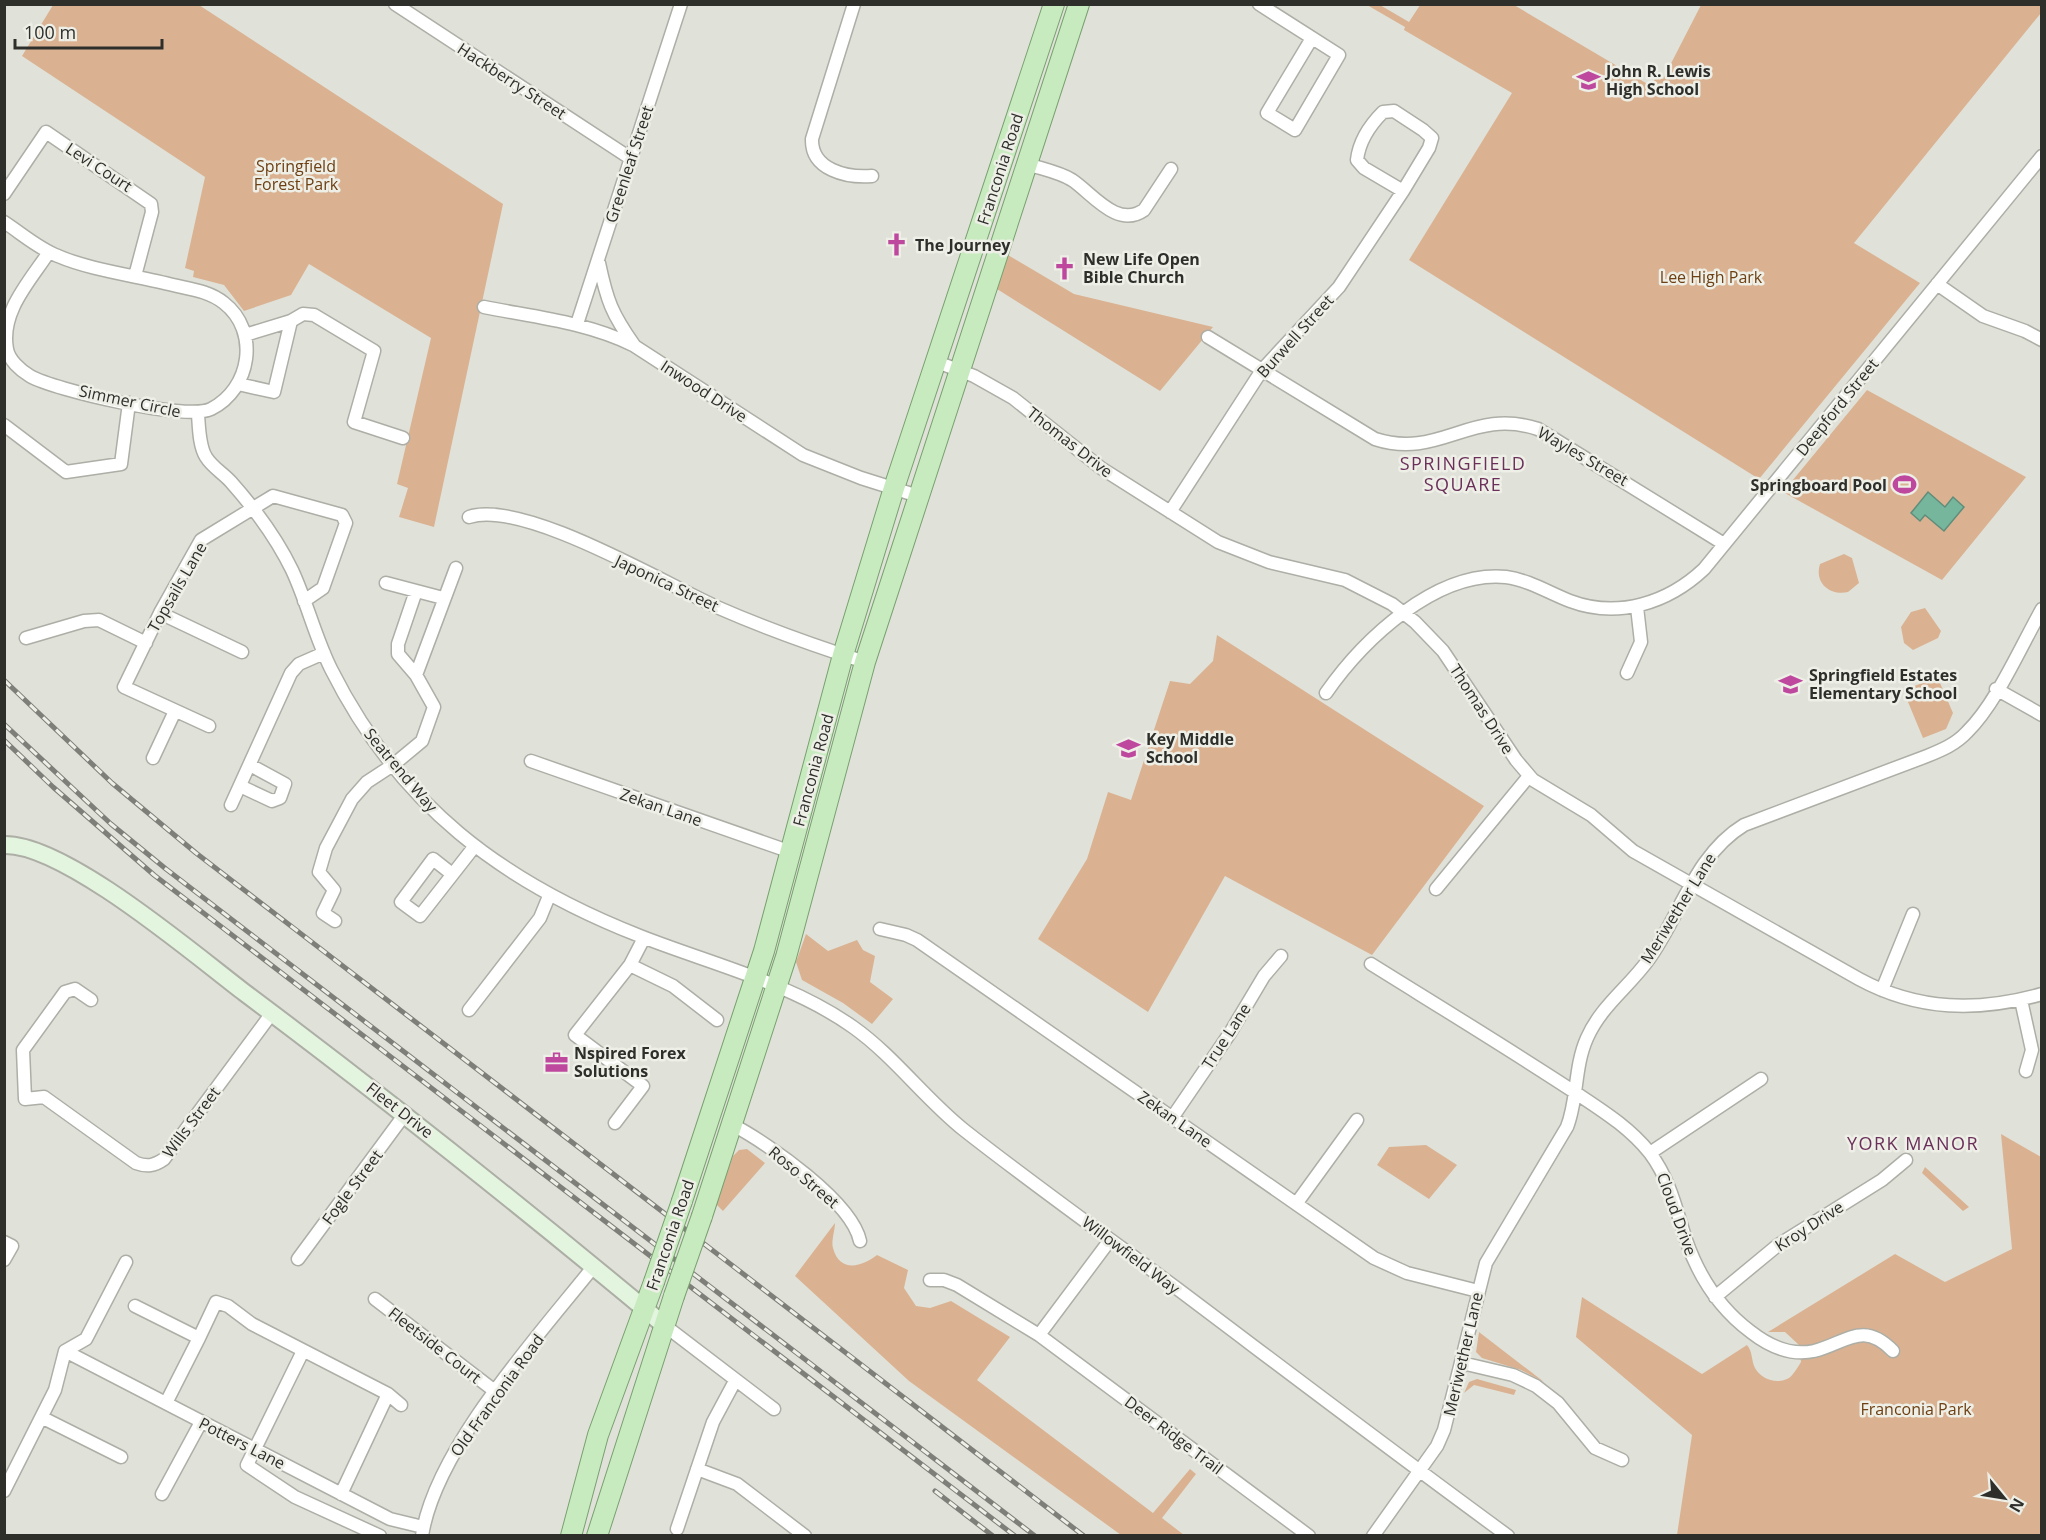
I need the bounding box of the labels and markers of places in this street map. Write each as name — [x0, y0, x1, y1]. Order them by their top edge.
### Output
place label: John R. Lewis High School — [1604, 60, 1711, 100]
school or university icon: John R. Lewis High School — [1575, 67, 1601, 93]
church icon: The Journey — [884, 232, 910, 258]
place label: The Journey — [915, 234, 1011, 256]
place label: New Life Open Bible Church — [1083, 248, 1200, 288]
church icon: New Life Open Bible Church — [1052, 255, 1078, 281]
sports icon: Springboard Pool — [1892, 472, 1918, 498]
place label: Springboard Pool — [1750, 474, 1887, 496]
place label: Springfield Estates Elementary School — [1809, 664, 1957, 704]
school or university icon: Springfield Estates Elementary School — [1778, 671, 1804, 697]
place label: Key Middle School — [1146, 728, 1234, 768]
school or university icon: Key Middle School — [1115, 735, 1141, 761]
place label: Nspired Forex Solutions — [574, 1042, 686, 1082]
office icon: Nspired Forex Solutions — [543, 1049, 569, 1075]

